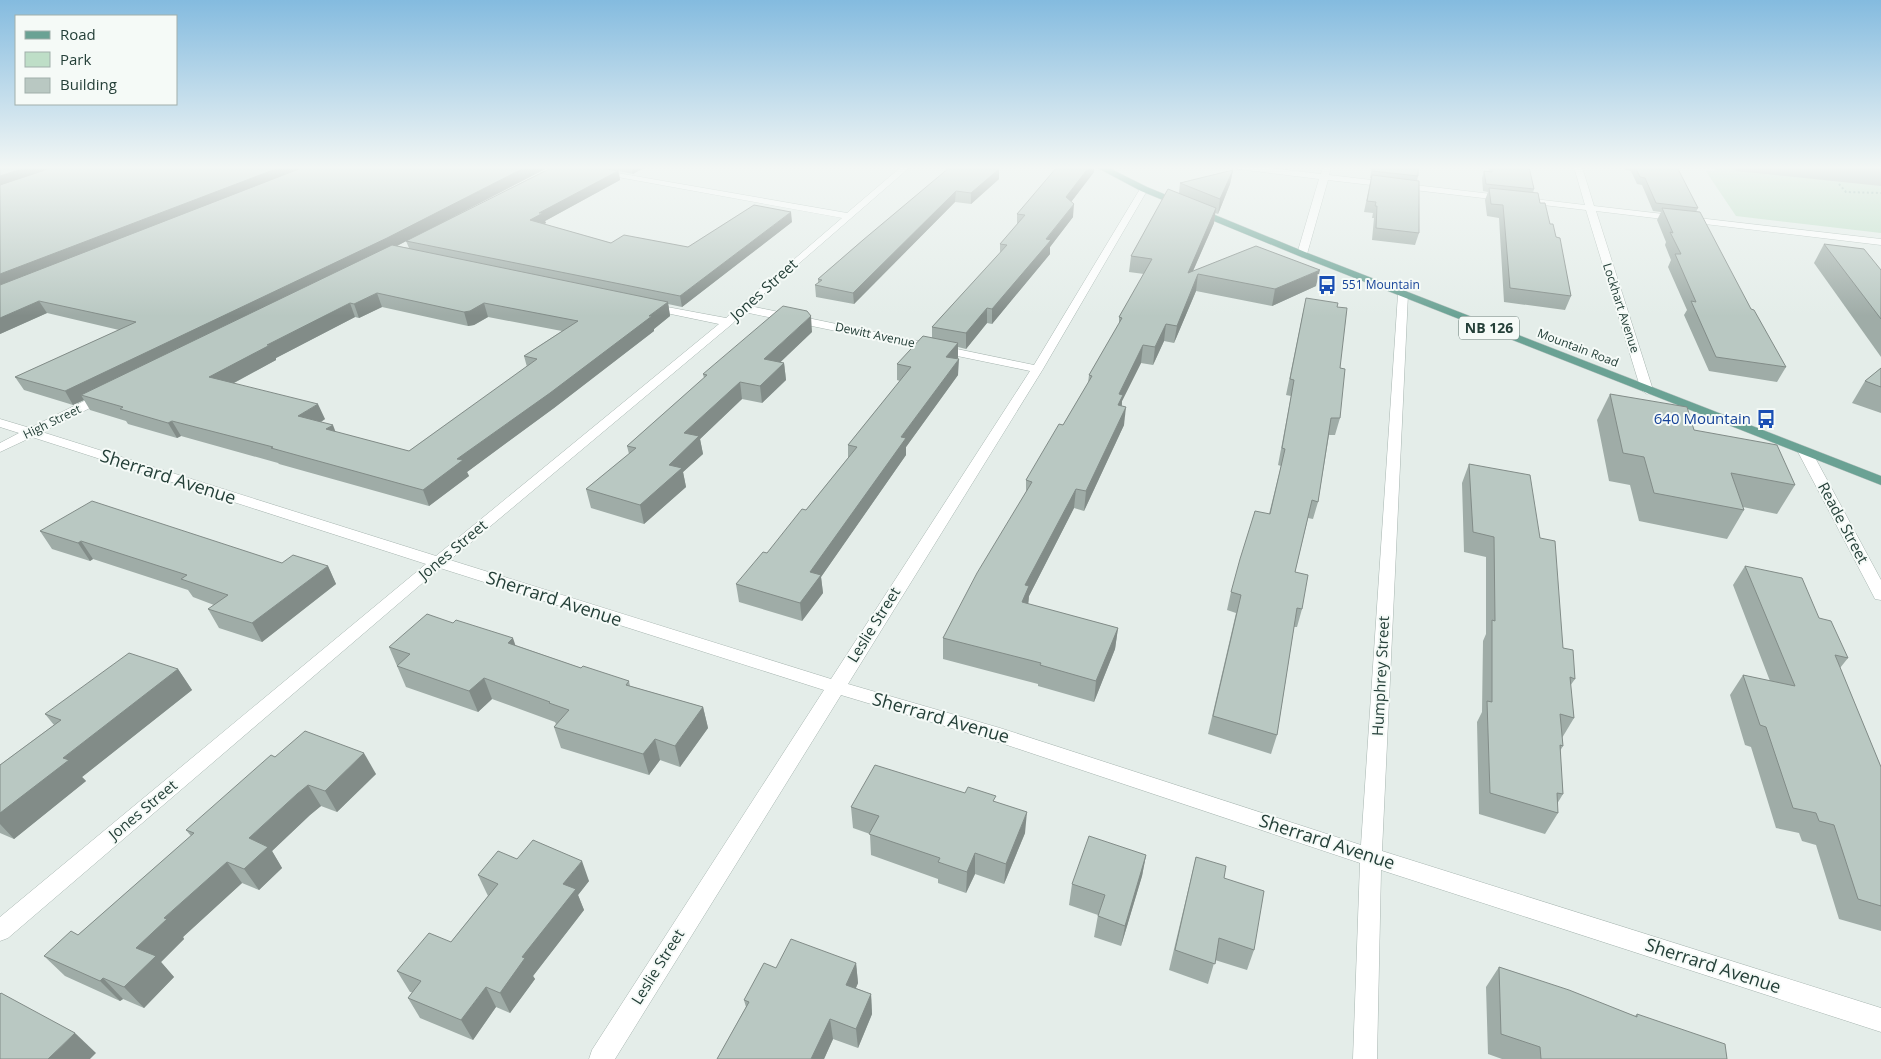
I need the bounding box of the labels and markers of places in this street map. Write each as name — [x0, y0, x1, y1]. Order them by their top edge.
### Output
bus stop icon: 551 Mountain — [1316, 274, 1338, 296]
place label: 551 Mountain — [1342, 276, 1420, 293]
place label: 640 Mountain — [1654, 408, 1751, 428]
bus stop icon: 640 Mountain — [1755, 408, 1777, 430]

